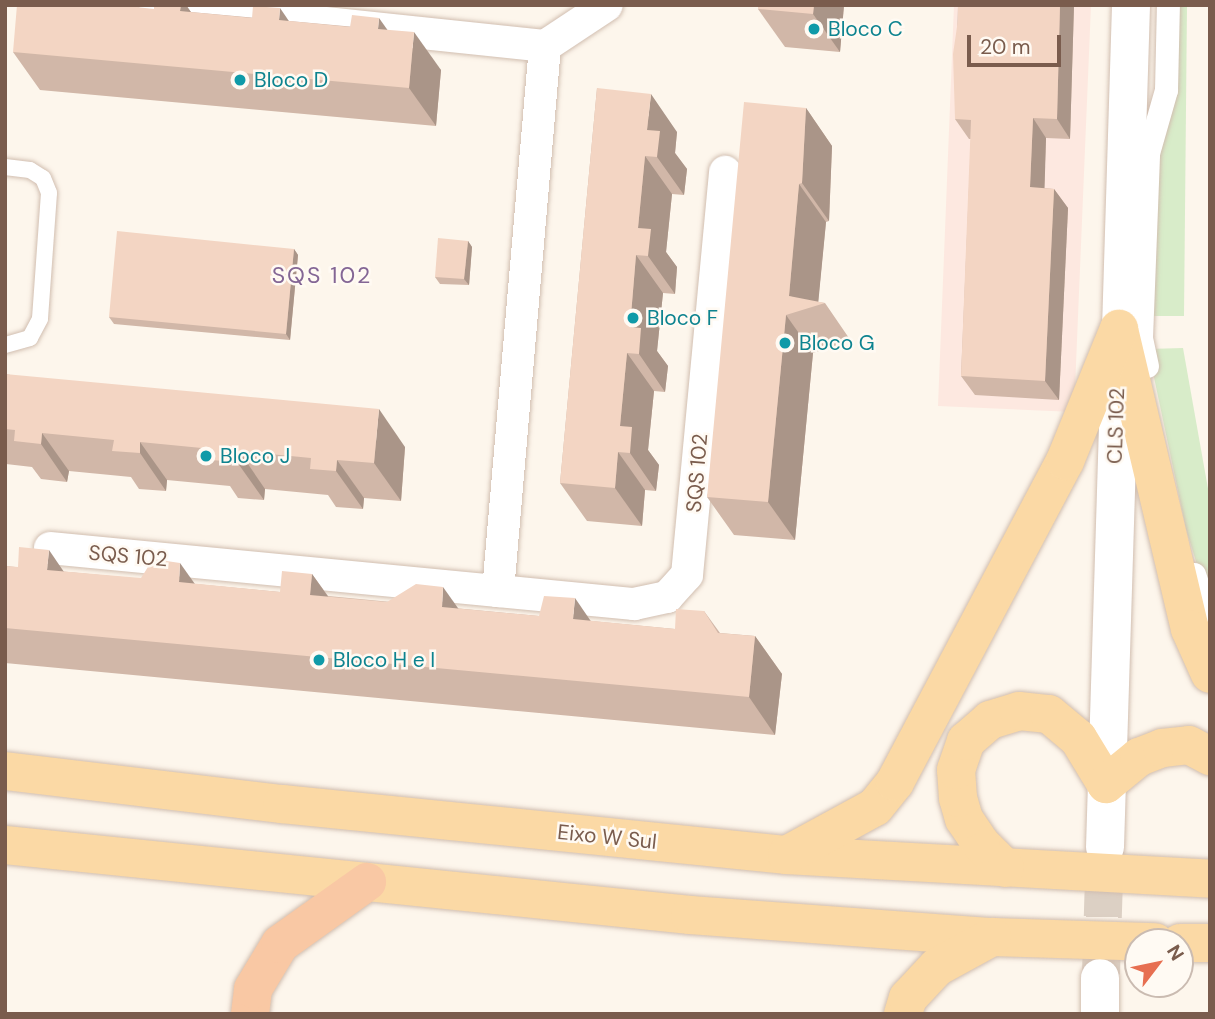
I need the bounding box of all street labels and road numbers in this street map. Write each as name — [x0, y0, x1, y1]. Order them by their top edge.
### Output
street label: CLS 102 — [1102, 388, 1130, 464]
street label: SQS 102 — [681, 433, 713, 513]
street label: SQS 102 — [88, 540, 168, 572]
street label: Eixo W Sul — [556, 819, 658, 855]

